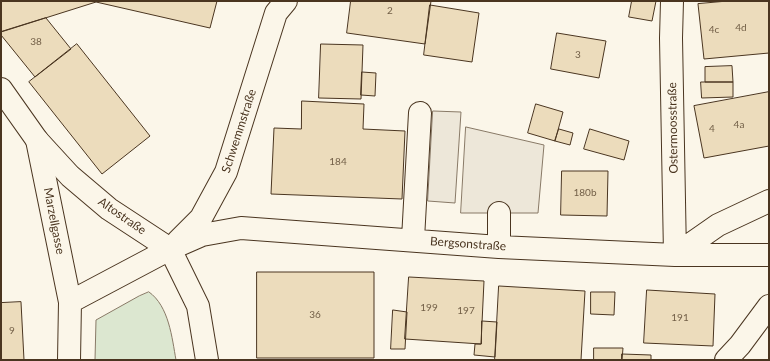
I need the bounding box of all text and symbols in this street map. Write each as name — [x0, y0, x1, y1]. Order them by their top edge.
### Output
house number: 2 — [387, 5, 393, 17]
house number: 4d — [735, 22, 747, 34]
house number: 4c — [709, 24, 719, 36]
house number: 38 — [30, 36, 42, 48]
house number: 3 — [575, 49, 581, 61]
street label: Ostermoosstraße — [665, 82, 681, 174]
street label: Schwemmstraße — [219, 87, 259, 175]
house number: 4a — [734, 119, 744, 131]
house number: 4 — [709, 123, 715, 135]
house number: 184 — [329, 156, 347, 168]
street label: Marzellgasse — [40, 186, 68, 256]
house number: 180b — [574, 187, 596, 199]
street label: Altostraße — [95, 194, 149, 238]
street label: Bergsonstraße — [429, 234, 507, 254]
house number: 199 — [420, 302, 438, 314]
house number: 197 — [457, 305, 475, 317]
house number: 36 — [309, 309, 321, 321]
house number: 191 — [671, 312, 689, 324]
house number: 9 — [9, 325, 15, 337]

